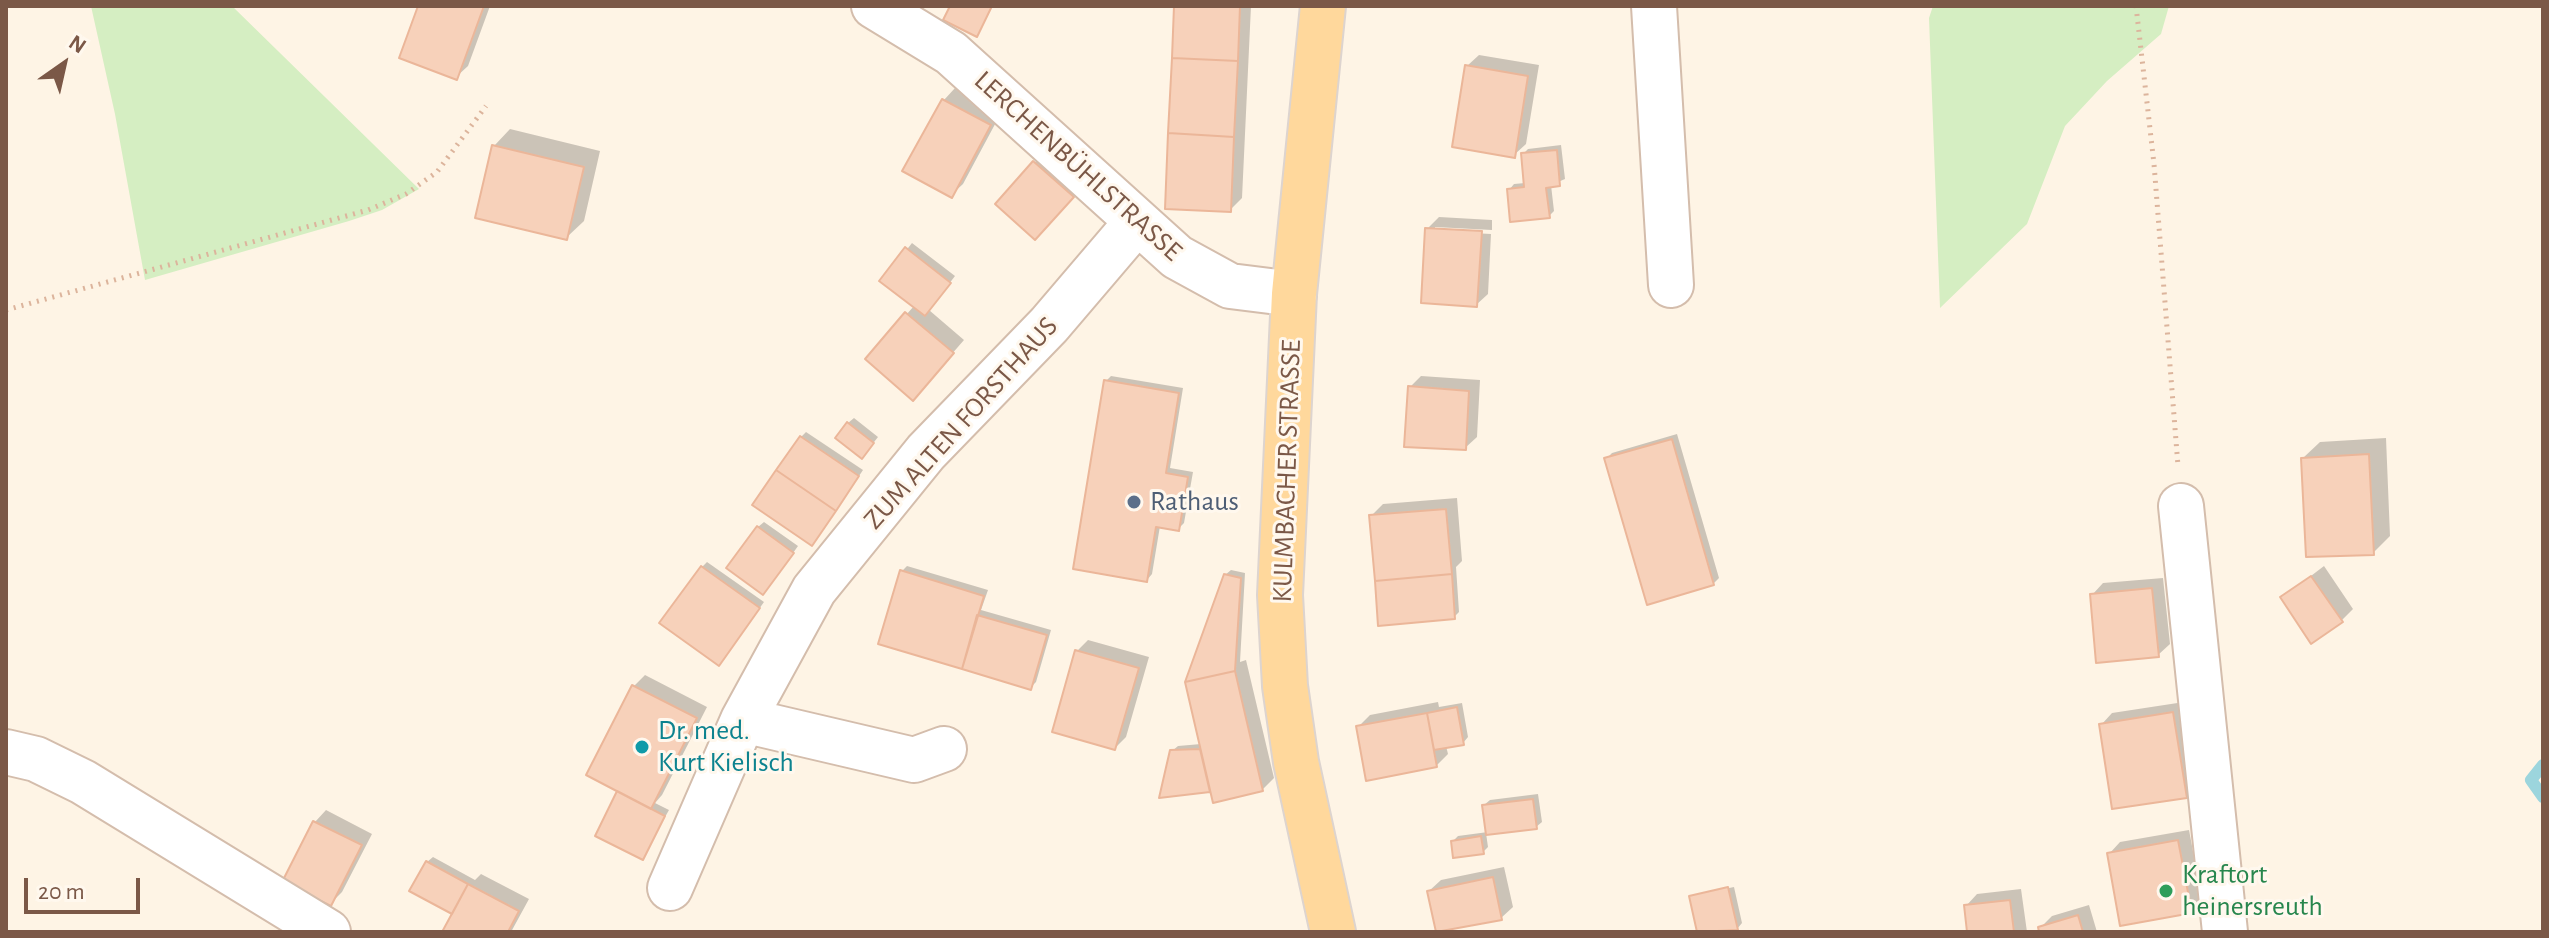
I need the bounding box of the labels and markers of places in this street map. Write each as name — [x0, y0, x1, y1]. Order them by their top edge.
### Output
place label: Rathaus — [1150, 485, 1239, 519]
marker: Rathaus — [1125, 493, 1143, 511]
place label: Dr. med. Kurt Kielisch — [658, 714, 794, 780]
marker: Dr. med. Kurt Kielisch — [633, 738, 651, 756]
place label: Kraftort heinersreuth — [2182, 858, 2323, 924]
marker: Kraftort heinersreuth — [2157, 882, 2175, 900]

